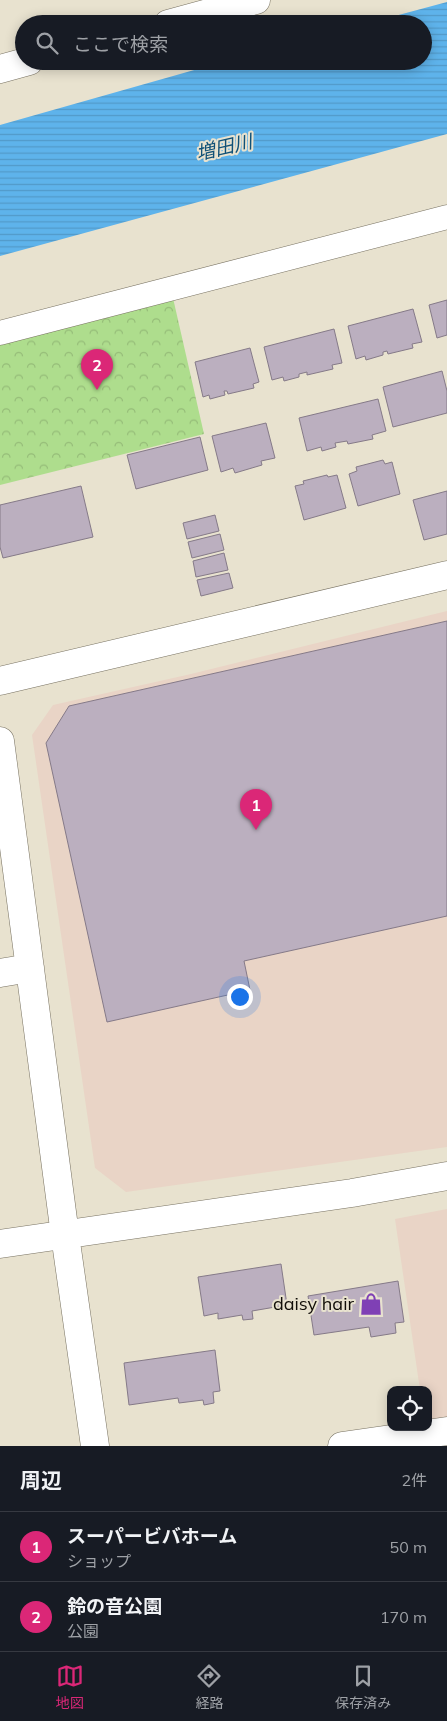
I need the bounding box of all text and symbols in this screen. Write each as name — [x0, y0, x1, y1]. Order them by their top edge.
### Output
search box — [15, 15, 432, 70]
icon: search — [33, 29, 61, 57]
text: ここで検索 — [73, 32, 168, 56]
water label: 増田川 — [194, 128, 256, 165]
pin: 2 — [81, 349, 113, 390]
pin: 1 — [240, 789, 272, 830]
your location — [227, 984, 253, 1010]
shop icon: daisy hair — [358, 1291, 384, 1317]
place label: daisy hair — [273, 1292, 354, 1315]
map controls — [387, 1386, 432, 1431]
button: locate — [387, 1386, 432, 1431]
text: 周辺 — [20, 1467, 62, 1493]
text: 2件 — [401, 1470, 427, 1490]
text: スーパービバホーム — [67, 1524, 237, 1548]
text: 1 — [31, 1537, 41, 1557]
text: 50 m — [390, 1537, 427, 1557]
text: ショップ — [67, 1551, 131, 1571]
text: 鈴の音公園 — [67, 1594, 162, 1618]
text: 2 — [31, 1607, 41, 1627]
text: 170 m — [380, 1607, 427, 1627]
text: 公園 — [67, 1621, 99, 1641]
tab: 地図 — [56, 1662, 84, 1712]
tab: 経路 — [195, 1662, 223, 1712]
tab: 保存済み — [335, 1662, 391, 1712]

